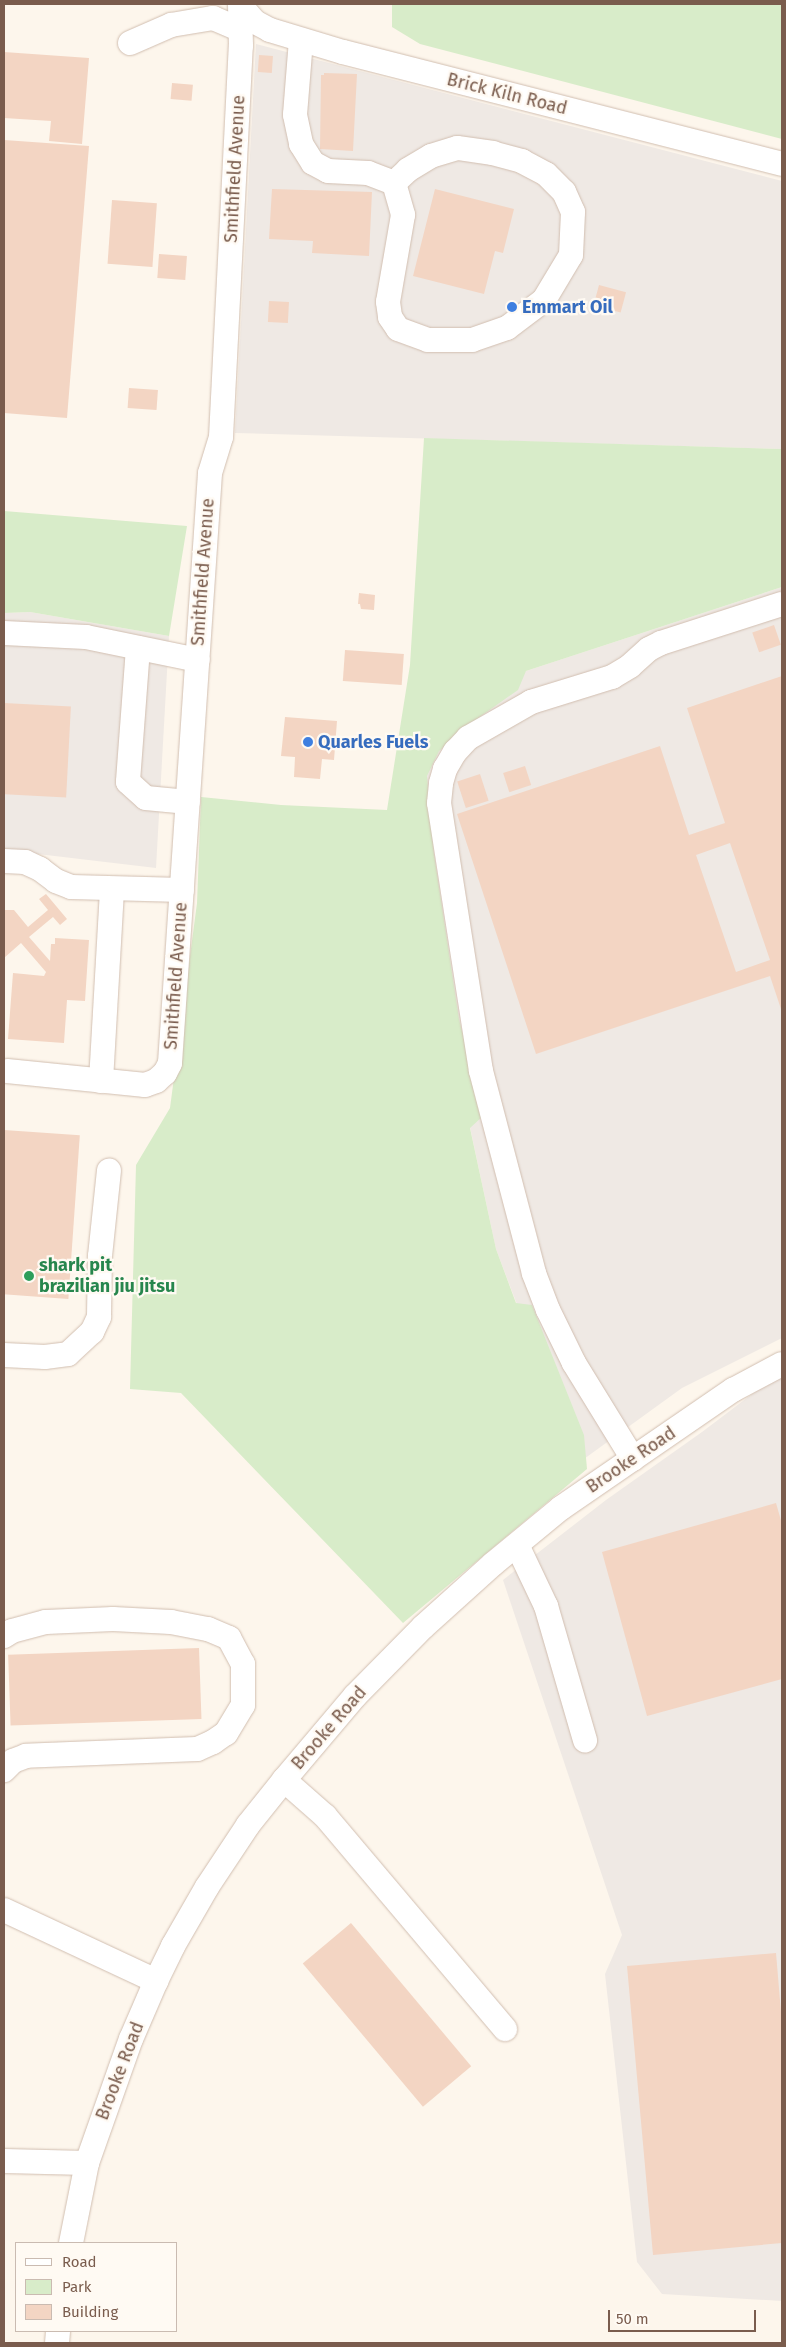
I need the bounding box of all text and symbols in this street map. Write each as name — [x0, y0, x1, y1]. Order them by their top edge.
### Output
street label: Brick Kiln Road — [445, 69, 569, 119]
street label: Smithfield Avenue — [220, 95, 250, 243]
place label: Emmart Oil — [522, 296, 613, 318]
marker: Emmart Oil — [506, 301, 518, 313]
street label: Smithfield Avenue — [187, 497, 219, 647]
place label: Quarles Fuels — [318, 731, 428, 753]
marker: Quarles Fuels — [302, 736, 314, 748]
street label: Smithfield Avenue — [160, 901, 192, 1051]
place label: shark pit brazilian jiu jitsu — [39, 1255, 175, 1298]
marker: shark pit brazilian jiu jitsu — [23, 1270, 35, 1282]
street label: Brooke Road — [582, 1422, 680, 1498]
street label: Brooke Road — [287, 1682, 371, 1774]
street label: Brooke Road — [91, 2019, 149, 2123]
legend — [15, 2242, 178, 2332]
text: Road — [62, 2253, 97, 2271]
text: Park — [62, 2278, 92, 2296]
scale bar — [611, 2300, 758, 2332]
text: Building — [62, 2303, 118, 2321]
text: 50 m — [616, 2310, 649, 2328]

